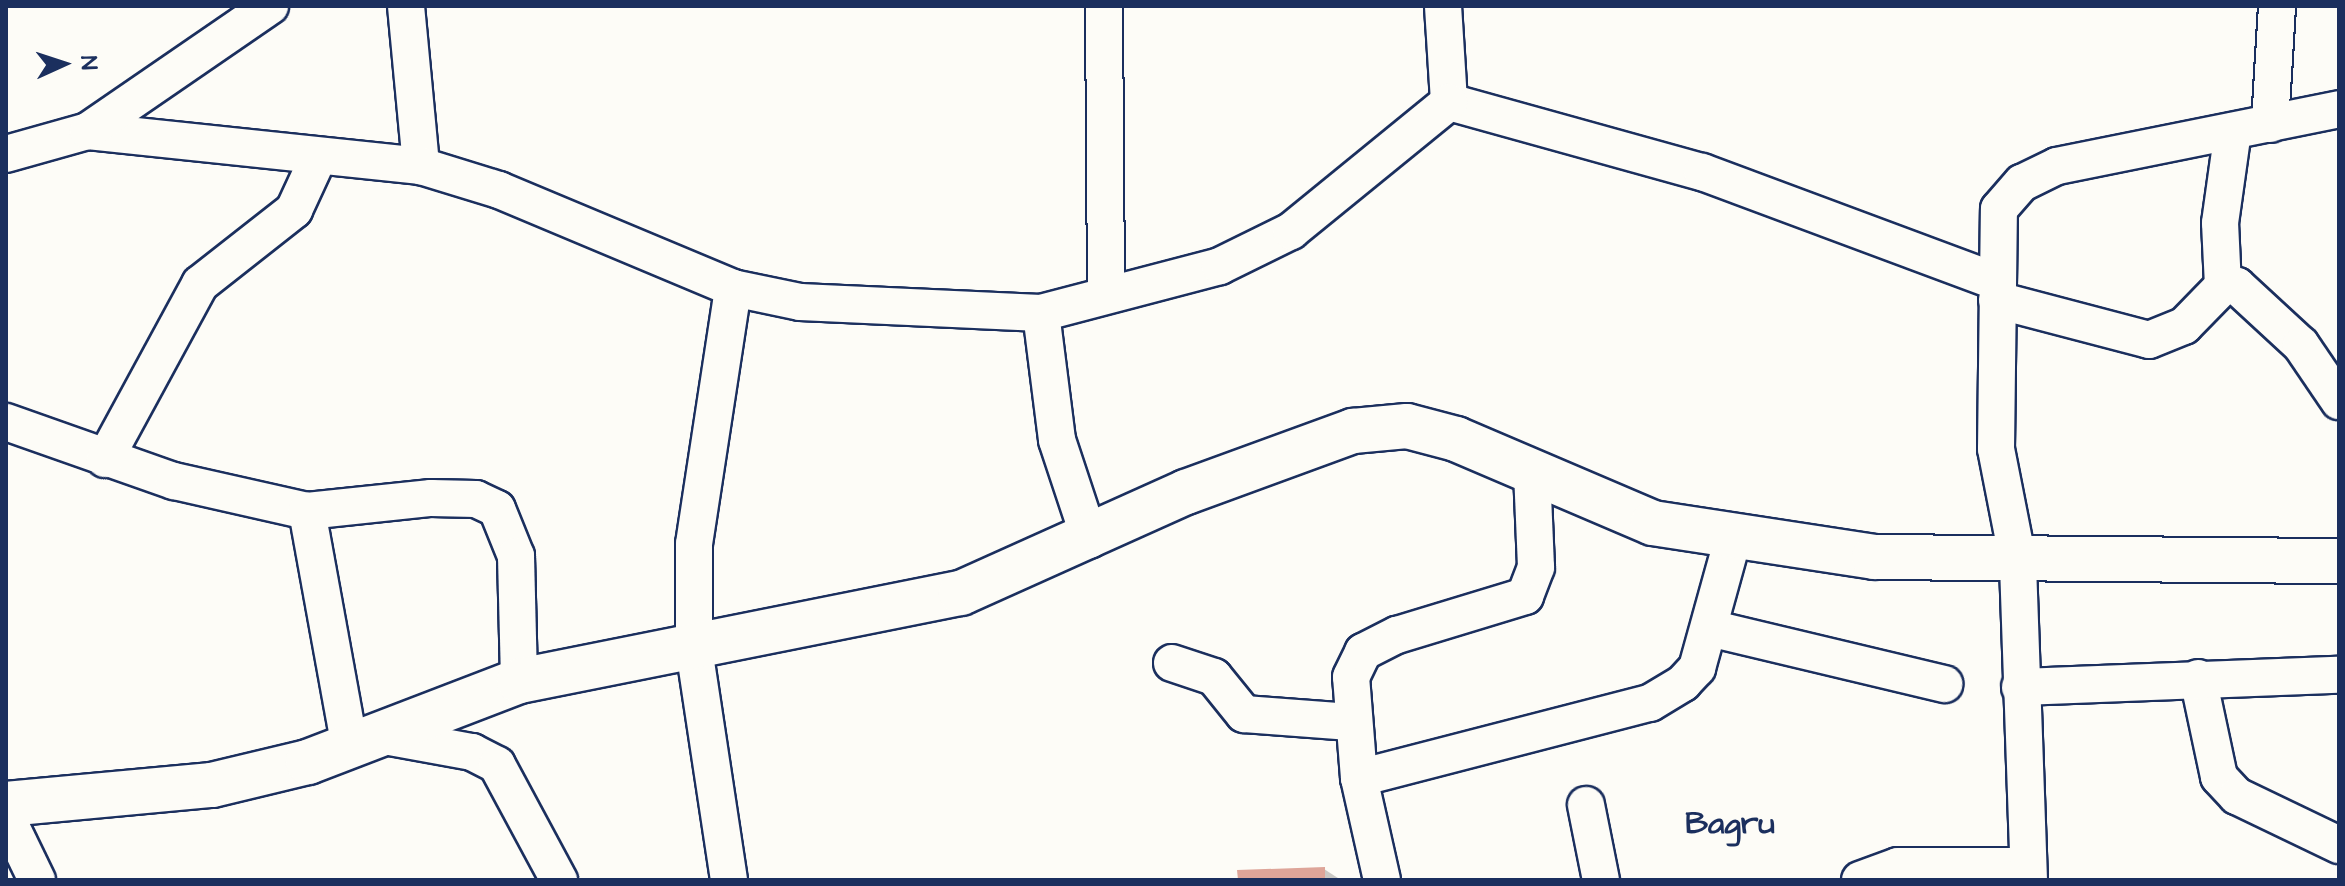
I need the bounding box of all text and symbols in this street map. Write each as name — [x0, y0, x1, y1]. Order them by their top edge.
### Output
north arrow — [24, 24, 104, 104]
text: N — [73, 55, 104, 70]
district label: Bagru — [1685, 805, 1775, 843]

